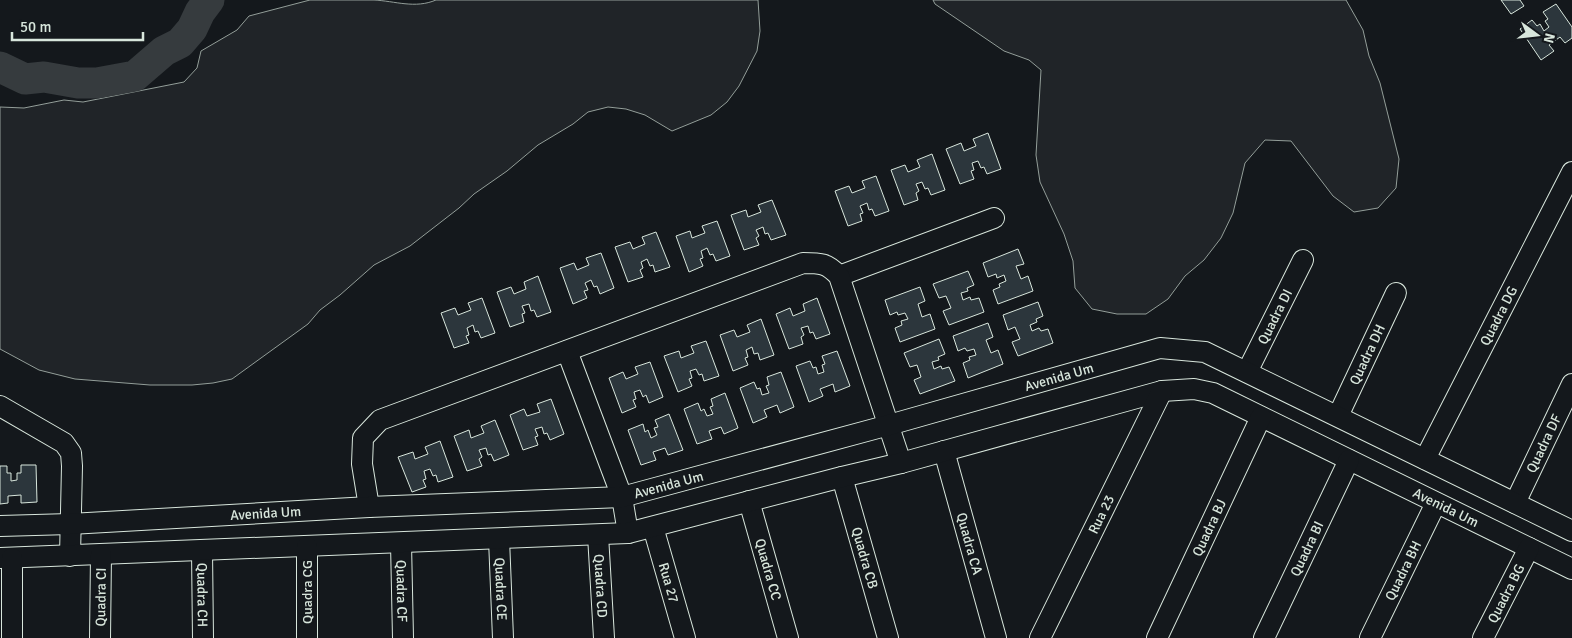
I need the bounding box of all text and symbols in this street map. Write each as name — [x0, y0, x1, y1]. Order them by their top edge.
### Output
scale bar — [12, 10, 144, 42]
north arrow — [1512, 10, 1562, 60]
text: 50 m — [20, 18, 51, 36]
text: N — [1540, 31, 1559, 45]
street label: Quadra DG — [1477, 283, 1521, 349]
street label: Quadra DI — [1254, 286, 1296, 347]
street label: Quadra DH — [1346, 322, 1389, 388]
street label: Avenida Um — [1023, 359, 1096, 395]
street label: Quadra DF — [1523, 412, 1565, 476]
street label: Avenida Um — [632, 467, 705, 502]
street label: Avenida Um — [1410, 484, 1481, 531]
street label: Rua 23 — [1085, 492, 1118, 537]
street label: Quadra BJ — [1189, 496, 1230, 559]
street label: Avenida Um — [230, 503, 302, 524]
street label: Quadra CA — [953, 511, 986, 577]
street label: Quadra BI — [1287, 519, 1328, 579]
street label: Quadra CB — [848, 525, 881, 591]
street label: Quadra CC — [751, 537, 785, 602]
street label: Quadra BH — [1382, 538, 1425, 604]
street label: Quadra CD — [590, 553, 611, 618]
street label: Quadra CE — [491, 557, 510, 621]
street label: Quadra CG — [299, 560, 316, 624]
street label: Quadra CF — [392, 560, 411, 622]
street label: Rua 27 — [655, 561, 682, 605]
street label: Quadra BG — [1484, 561, 1528, 626]
street label: Quadra CH — [193, 563, 211, 627]
street label: Quadra CI — [92, 567, 110, 627]

